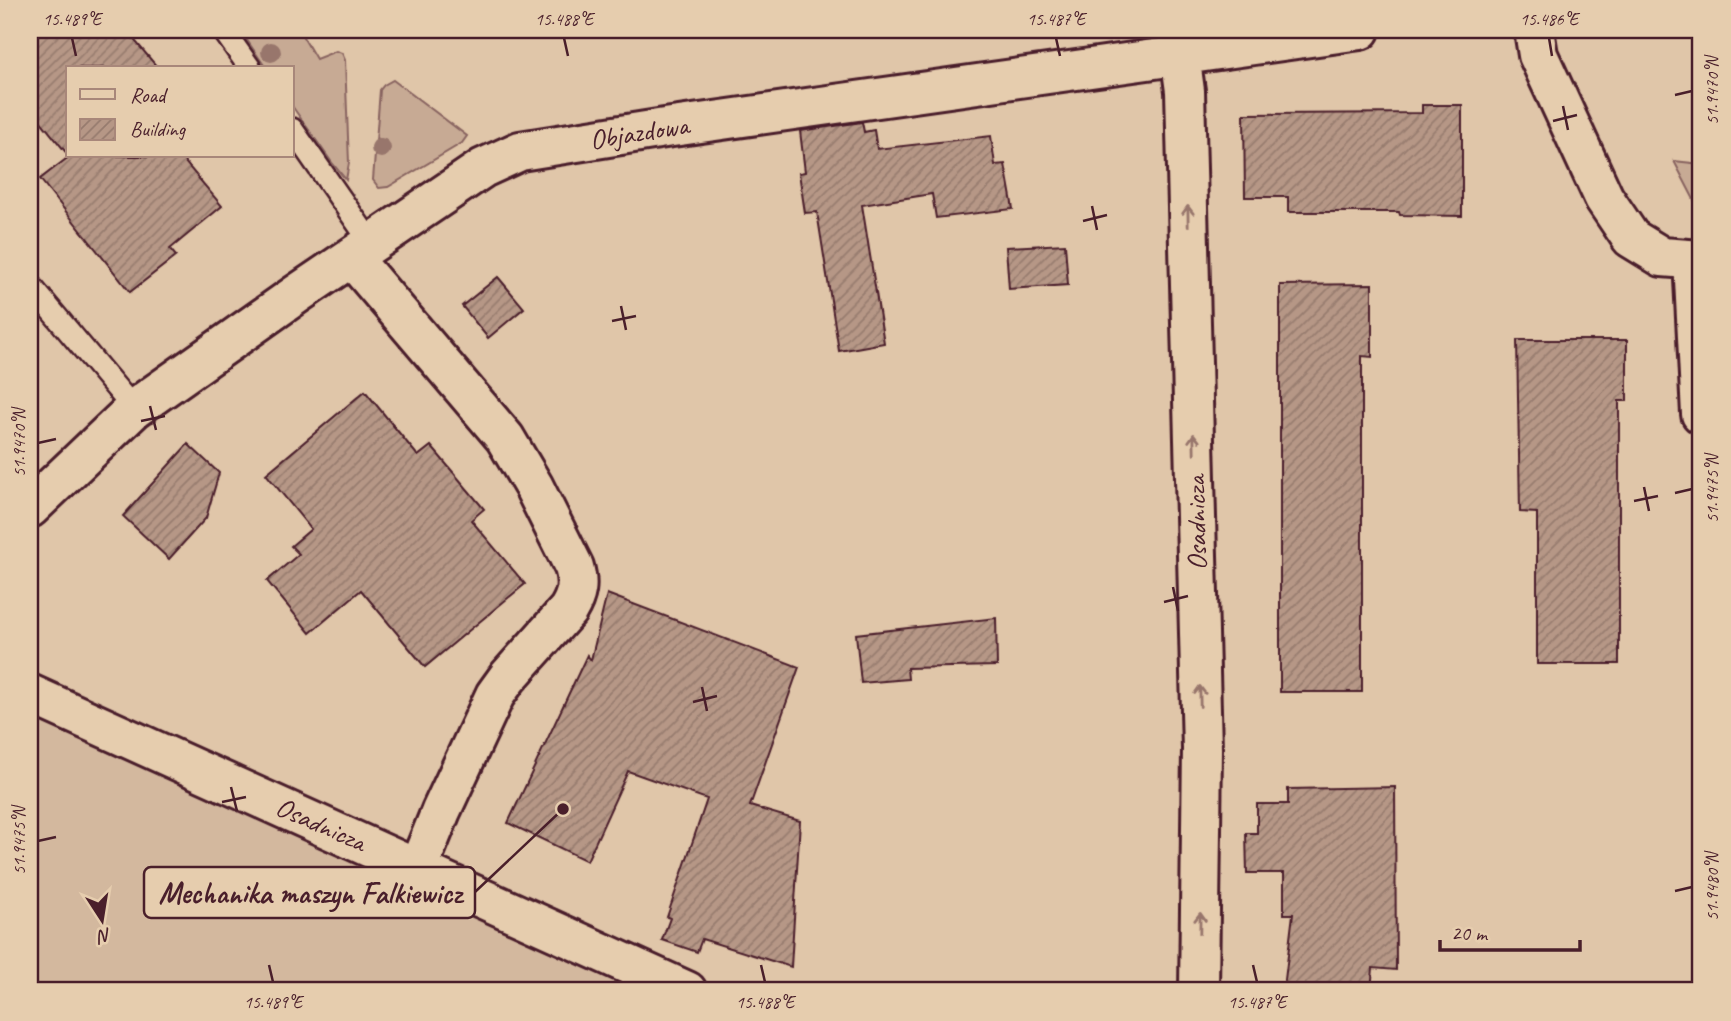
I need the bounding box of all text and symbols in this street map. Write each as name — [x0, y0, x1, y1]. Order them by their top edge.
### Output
text: 15.489°E — [43, 8, 104, 30]
text: 15.488°E — [535, 8, 596, 30]
text: 15.487°E — [1027, 8, 1088, 30]
text: 15.486°E — [1520, 8, 1581, 30]
text: 51.9470°N — [1701, 54, 1723, 125]
legend — [66, 66, 294, 158]
text: Road — [130, 82, 169, 108]
street label: Objazdowa — [587, 107, 693, 157]
text: Building — [130, 116, 187, 142]
one-way arrow — [1181, 205, 1195, 228]
text: 51.9470°N — [8, 406, 30, 477]
one-way arrow — [1187, 432, 1201, 455]
text: 51.9475°N — [1701, 452, 1723, 523]
street label: Osadnicza — [1178, 473, 1214, 571]
one-way arrow — [1194, 684, 1207, 707]
street label: Osadnicza — [270, 789, 374, 860]
text: 51.9475°N — [8, 804, 30, 875]
text: 51.9480°N — [1701, 850, 1723, 921]
callout: Mechanika maszyn Falkiewicz — [144, 867, 475, 918]
text: Mechanika maszyn Falkiewicz — [158, 874, 465, 913]
north arrow — [66, 884, 136, 954]
scale bar — [1440, 909, 1580, 953]
one-way arrow — [1193, 912, 1207, 935]
text: 20 m — [1451, 920, 1489, 946]
text: N — [94, 923, 114, 949]
text: 15.489°E — [244, 991, 305, 1013]
text: 15.488°E — [736, 991, 797, 1013]
text: 15.487°E — [1228, 991, 1289, 1013]

